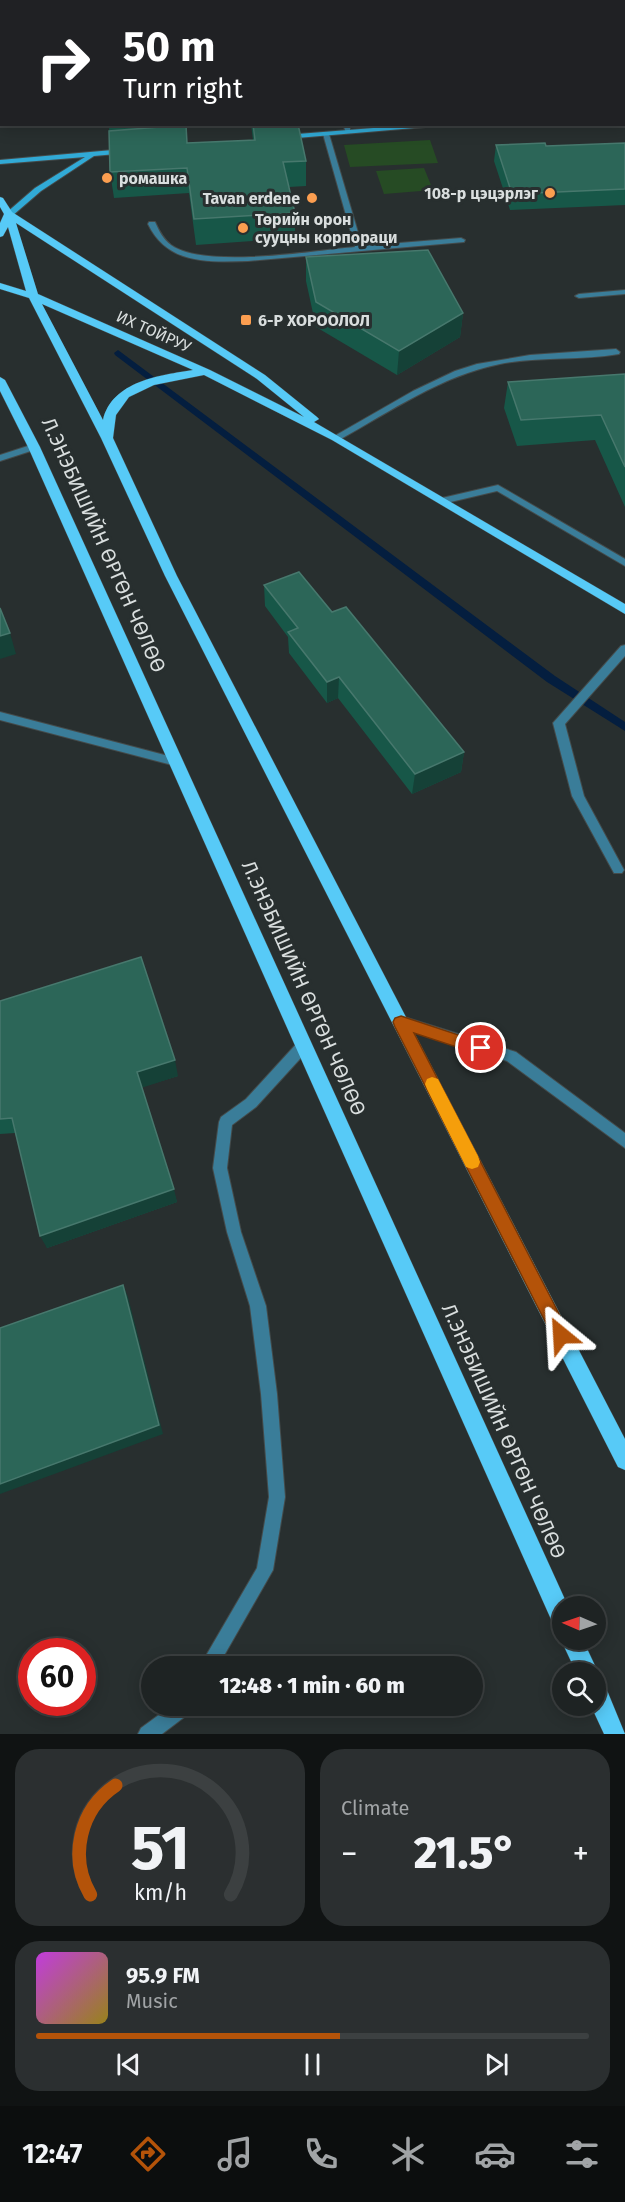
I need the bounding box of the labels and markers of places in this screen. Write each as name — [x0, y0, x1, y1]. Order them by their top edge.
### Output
place label: ромашка — [119, 169, 187, 188]
marker: ромашка — [100, 171, 114, 185]
place label: 108-р цэцэрлэг — [424, 184, 539, 203]
marker: 108-р цэцэрлэг — [543, 186, 557, 200]
place label: Tavan erdene — [203, 189, 300, 208]
marker: Tavan erdene — [305, 191, 319, 205]
place label: Төрийн орон сууцны корпораци — [255, 210, 397, 247]
marker: Төрийн орон сууцны корпораци — [236, 221, 250, 235]
place label: 6-Р ХОРООЛОЛ — [258, 311, 370, 330]
marker: 6-Р ХОРООЛОЛ — [239, 313, 253, 327]
pin — [455, 1022, 506, 1073]

